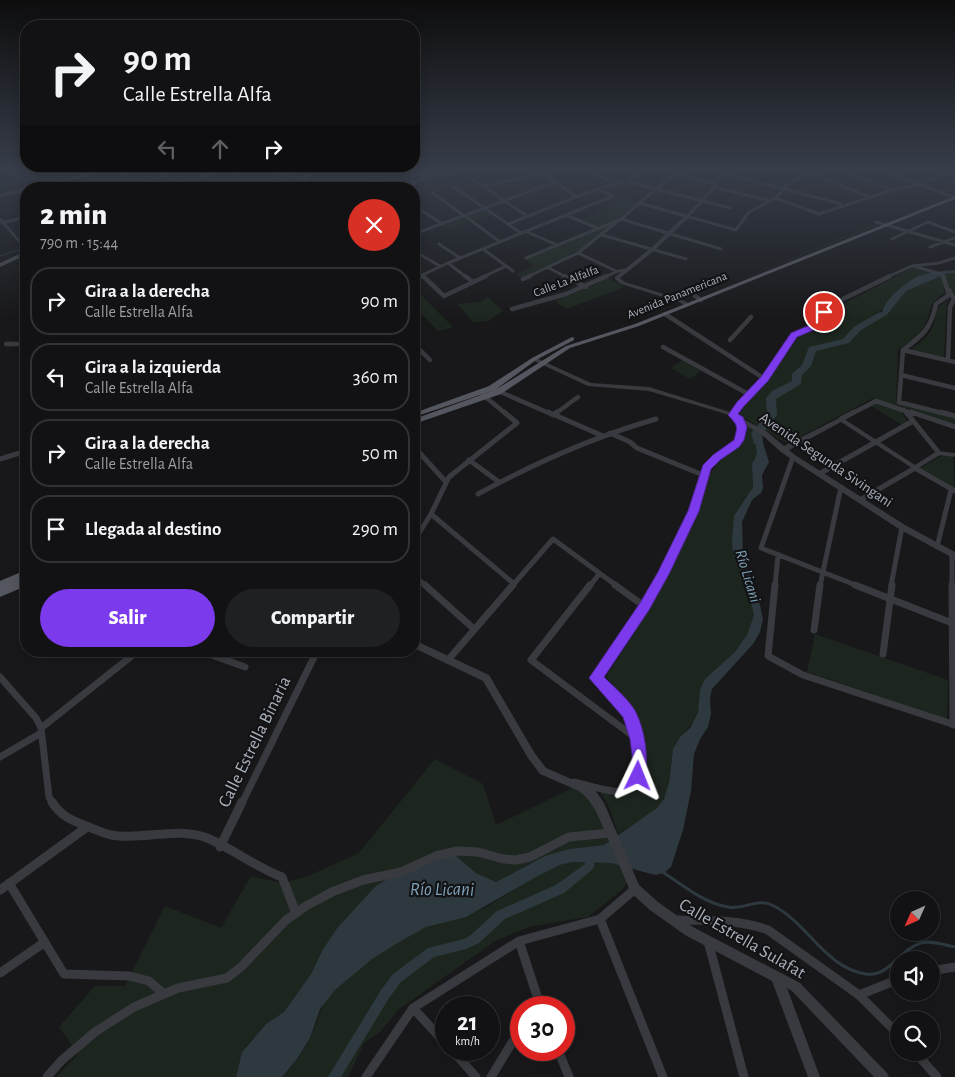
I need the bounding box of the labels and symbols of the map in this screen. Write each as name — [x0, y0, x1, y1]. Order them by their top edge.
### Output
street label: Calle La Alfalfa — [532, 263, 601, 299]
street label: Avenida Panamericana — [625, 269, 729, 321]
pin — [803, 291, 845, 333]
street label: Avenida Segunda Sivingani — [757, 410, 895, 510]
water label: Río Licani — [732, 548, 764, 605]
street label: Calle Estrella Binaria — [216, 674, 294, 810]
position arrow — [611, 749, 663, 801]
water label: Río Licani — [410, 880, 474, 899]
north arrow — [890, 891, 940, 941]
street label: Calle Estrella Sulafat — [676, 896, 809, 983]
speed limit sign: 30 — [510, 996, 575, 1061]

